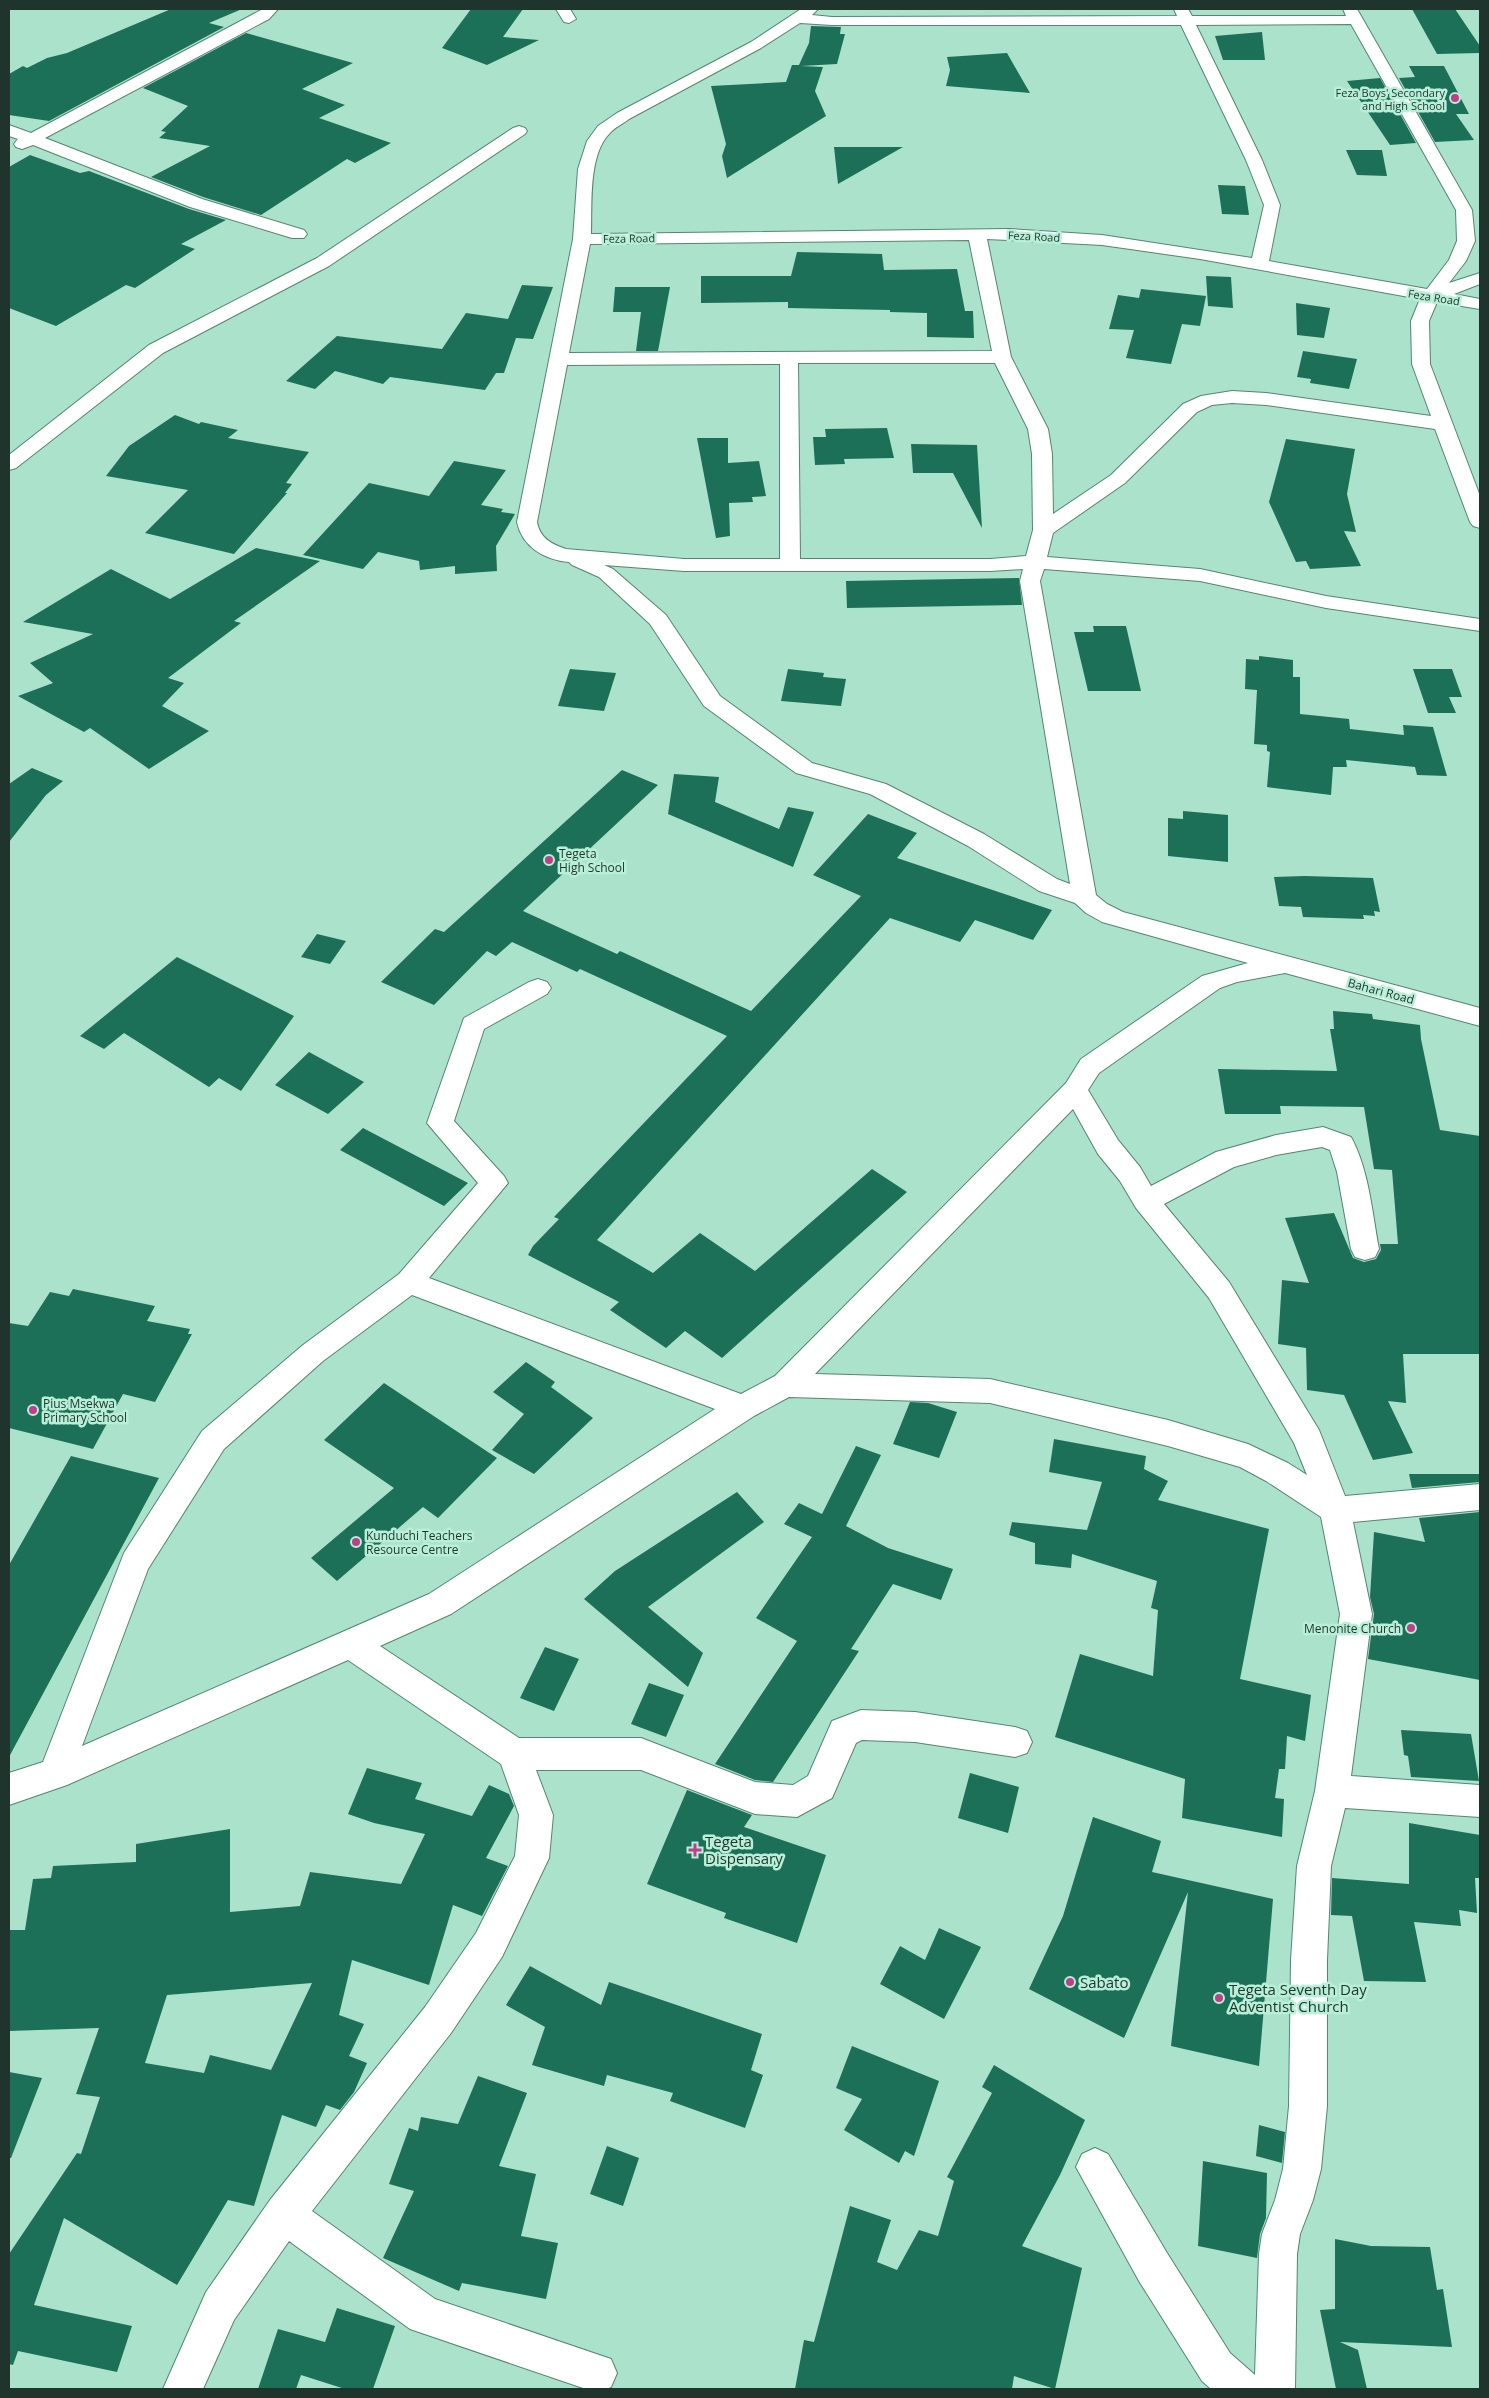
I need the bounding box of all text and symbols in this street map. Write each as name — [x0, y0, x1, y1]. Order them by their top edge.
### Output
place label: Feza Boys' Secondary and High School — [1336, 85, 1445, 113]
marker: Feza Boys' Secondary and High School — [1449, 92, 1461, 104]
street label: Feza Road — [1008, 227, 1060, 245]
street label: Feza Road — [603, 230, 655, 246]
street label: Feza Road — [1407, 286, 1461, 308]
place label: Tegeta High School — [559, 845, 625, 876]
marker: Tegeta High School — [543, 854, 555, 866]
street label: Bahari Road — [1346, 974, 1416, 1008]
place label: Pius Msekwa Primary School — [43, 1395, 127, 1426]
marker: Pius Msekwa Primary School — [27, 1404, 39, 1416]
place label: Kunduchi Teachers Resource Centre — [366, 1527, 473, 1558]
marker: Kunduchi Teachers Resource Centre — [350, 1536, 362, 1548]
place label: Menonite Church — [1304, 1620, 1401, 1637]
marker: Menonite Church — [1405, 1622, 1417, 1634]
place label: Tegeta Dispensary — [705, 1831, 783, 1868]
marker: Tegeta Dispensary — [689, 1844, 701, 1856]
place label: Sabato — [1080, 1972, 1128, 1992]
marker: Sabato — [1064, 1976, 1076, 1988]
place label: Tegeta Seventh Day Adventist Church — [1229, 1979, 1367, 2016]
marker: Tegeta Seventh Day Adventist Church — [1213, 1992, 1225, 2004]

